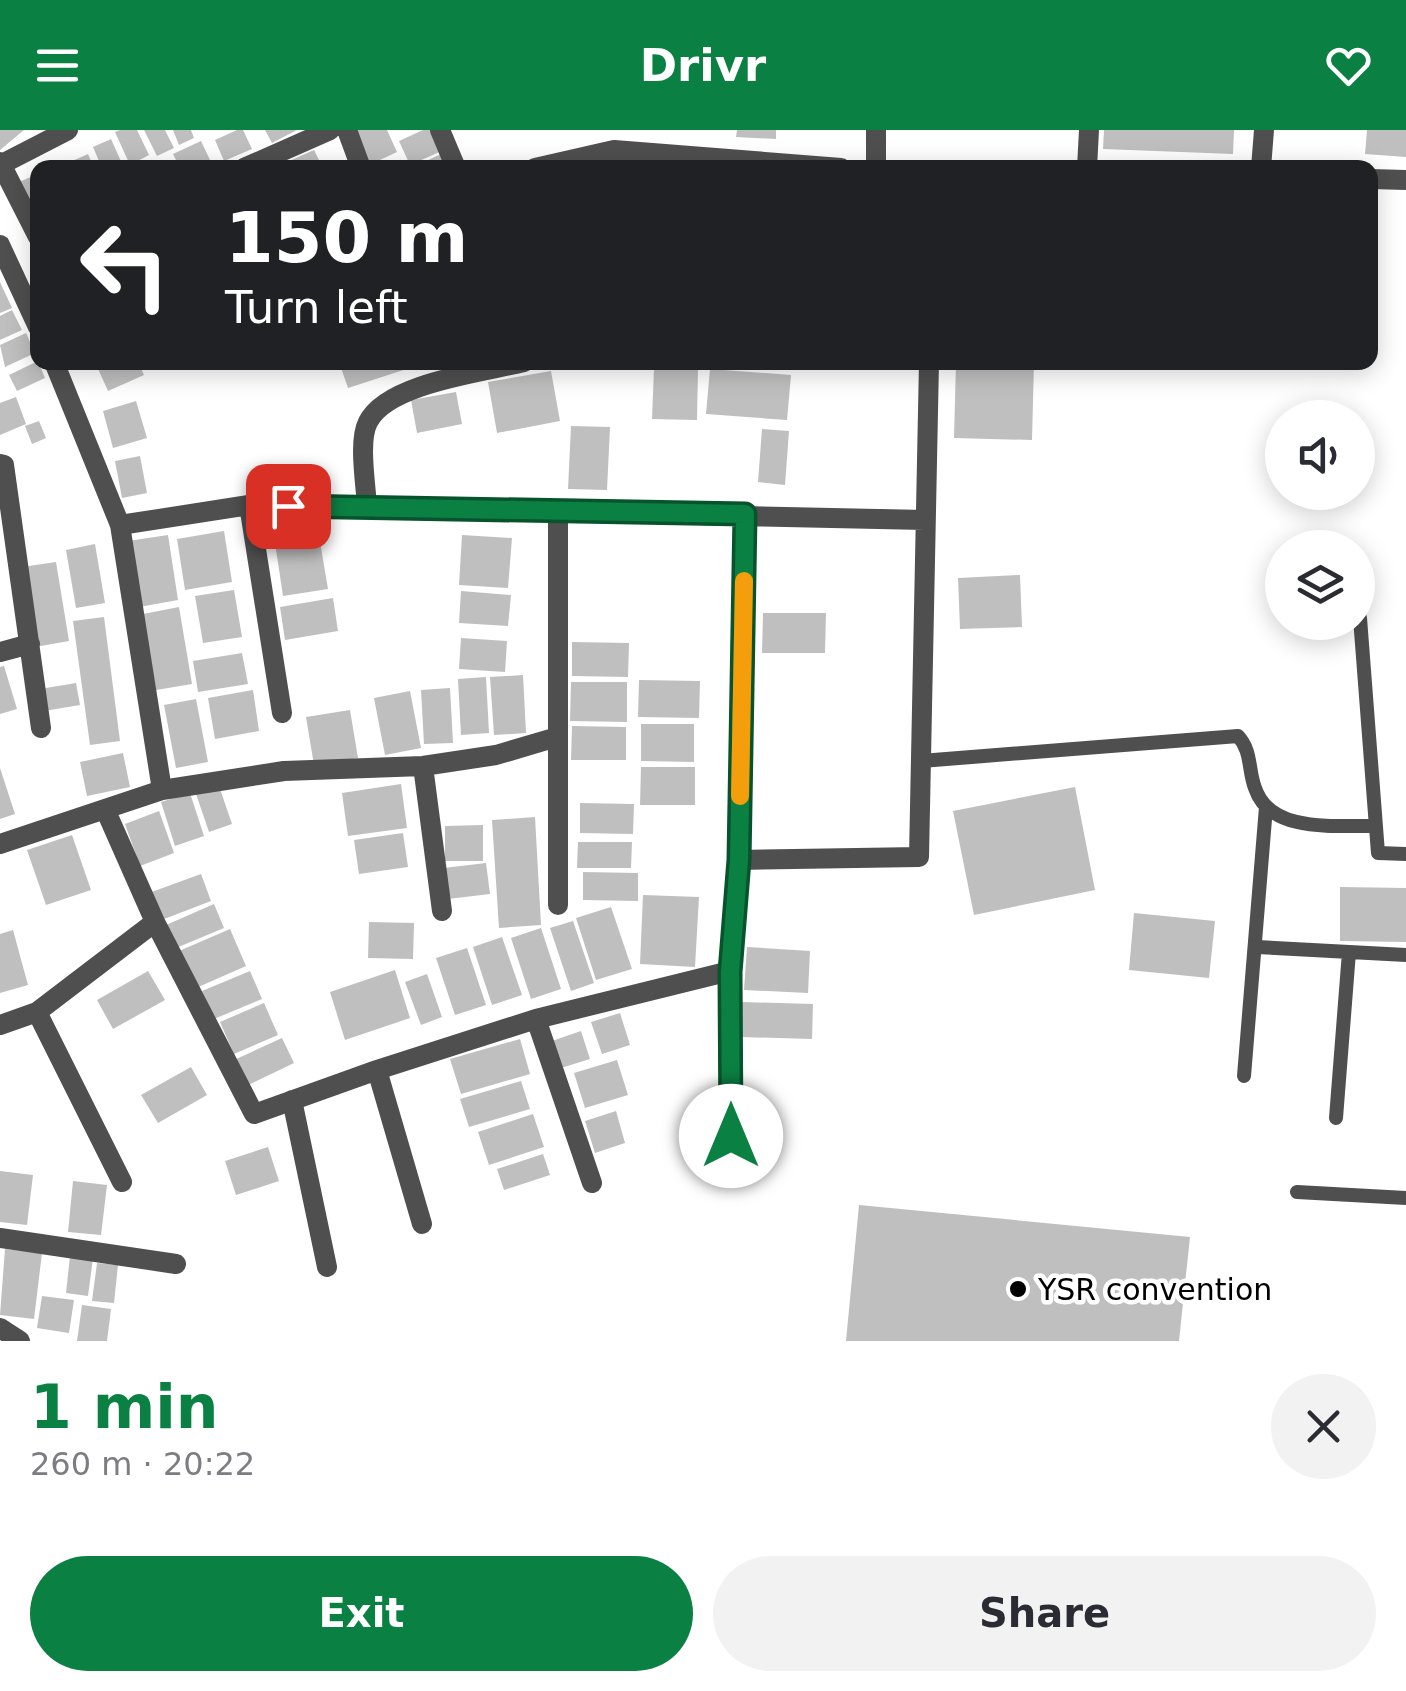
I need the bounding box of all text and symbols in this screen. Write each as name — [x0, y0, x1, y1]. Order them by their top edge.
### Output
icon: menu — [30, 38, 85, 93]
icon: heart — [1321, 38, 1376, 93]
text: Drivr — [640, 39, 766, 92]
text: 150 m — [225, 197, 468, 279]
icon: left — [60, 200, 190, 330]
text: Turn left — [225, 281, 408, 334]
map controls — [1265, 400, 1375, 640]
button: sound — [1265, 400, 1375, 510]
pin — [246, 464, 331, 549]
icon: arrive — [261, 479, 316, 534]
button: layers — [1265, 530, 1375, 640]
position arrow — [679, 1084, 783, 1188]
place label: YSR convention — [1037, 1272, 1272, 1307]
marker: YSR convention — [1007, 1278, 1029, 1300]
text: 1 min — [30, 1372, 218, 1442]
button: close — [1271, 1374, 1376, 1479]
text: 260 m · 20:22 — [30, 1445, 255, 1483]
button: Exit — [30, 1556, 693, 1671]
button: Share — [713, 1556, 1376, 1671]

